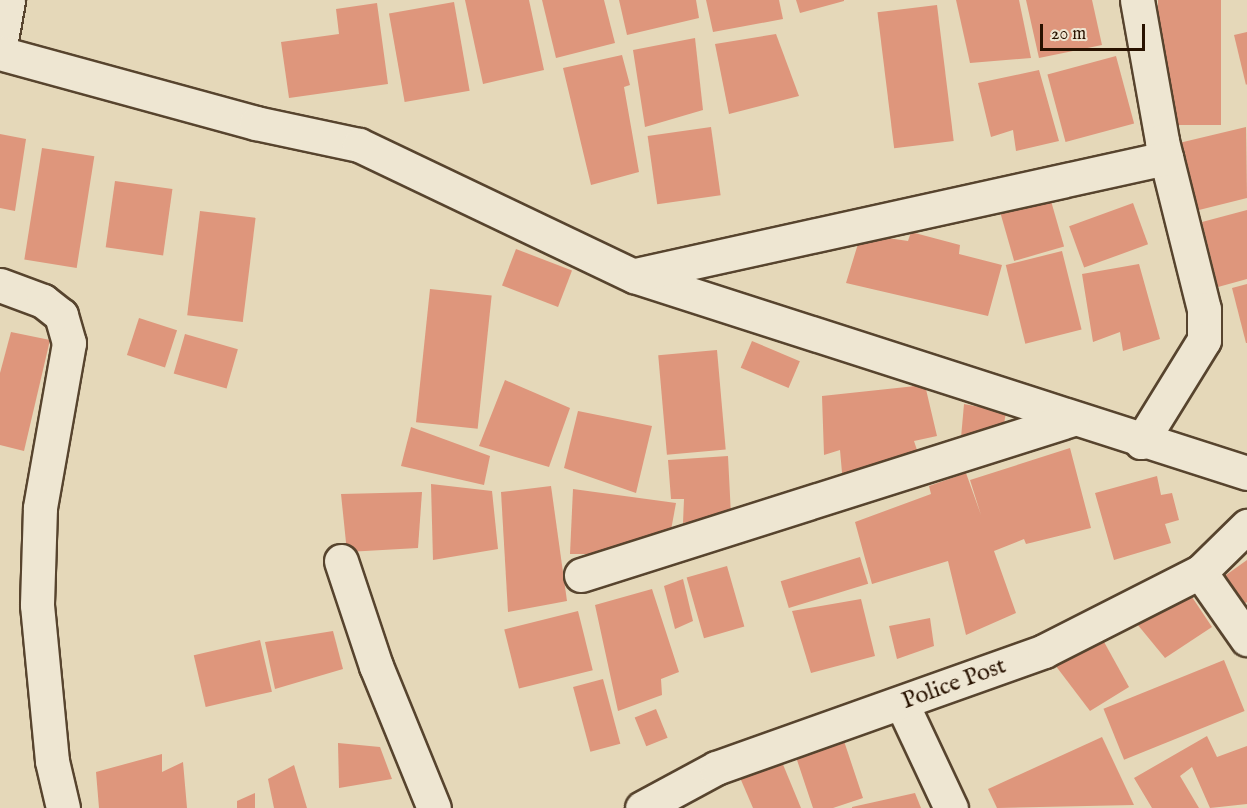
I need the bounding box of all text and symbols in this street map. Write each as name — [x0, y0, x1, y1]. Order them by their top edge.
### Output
scale bar — [1043, 12, 1148, 50]
text: 20 m — [1051, 23, 1086, 46]
street label: Police Post — [898, 652, 1010, 716]

